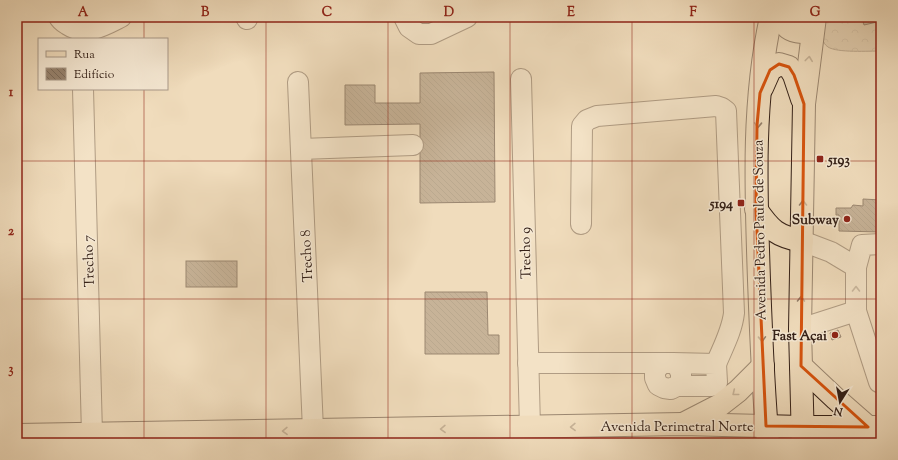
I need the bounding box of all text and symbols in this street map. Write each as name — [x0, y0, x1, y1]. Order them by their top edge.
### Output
text: A — [78, 4, 89, 22]
text: B — [201, 4, 210, 22]
text: C — [322, 4, 332, 22]
text: D — [444, 4, 454, 22]
text: E — [567, 4, 575, 22]
text: F — [689, 4, 697, 22]
text: G — [810, 4, 821, 22]
legend — [38, 38, 168, 90]
text: Rua — [74, 46, 95, 64]
one-way arrow — [804, 56, 813, 62]
text: Edifício — [74, 66, 115, 84]
text: 1 — [9, 84, 14, 102]
one-way arrow — [753, 122, 762, 128]
street label: Avenida Pedro Paulo de Souza — [749, 139, 773, 320]
place label: 5193 — [827, 151, 850, 171]
marker: 5193 — [815, 154, 825, 164]
place label: 5194 — [709, 195, 733, 215]
marker: 5194 — [736, 198, 746, 208]
one-way arrow — [798, 200, 807, 206]
place label: Subway — [792, 211, 839, 231]
marker: Subway — [842, 214, 852, 224]
text: 2 — [8, 223, 15, 241]
street label: Trecho 9 — [517, 227, 537, 279]
street label: Trecho 8 — [297, 229, 319, 283]
street label: Trecho 7 — [79, 234, 101, 287]
one-way arrow — [852, 286, 860, 292]
one-way arrow — [797, 296, 805, 302]
place label: Fast Açai — [772, 327, 827, 347]
marker: Fast Açai — [830, 330, 840, 340]
one-way arrow — [757, 336, 766, 342]
text: 3 — [8, 361, 14, 379]
north arrow — [820, 382, 860, 422]
one-way arrow — [732, 389, 739, 396]
text: N — [832, 402, 845, 420]
street label: Avenida Perimetral Norte — [600, 418, 754, 438]
one-way arrow — [570, 422, 576, 431]
one-way arrow — [440, 424, 446, 433]
one-way arrow — [282, 427, 288, 435]

